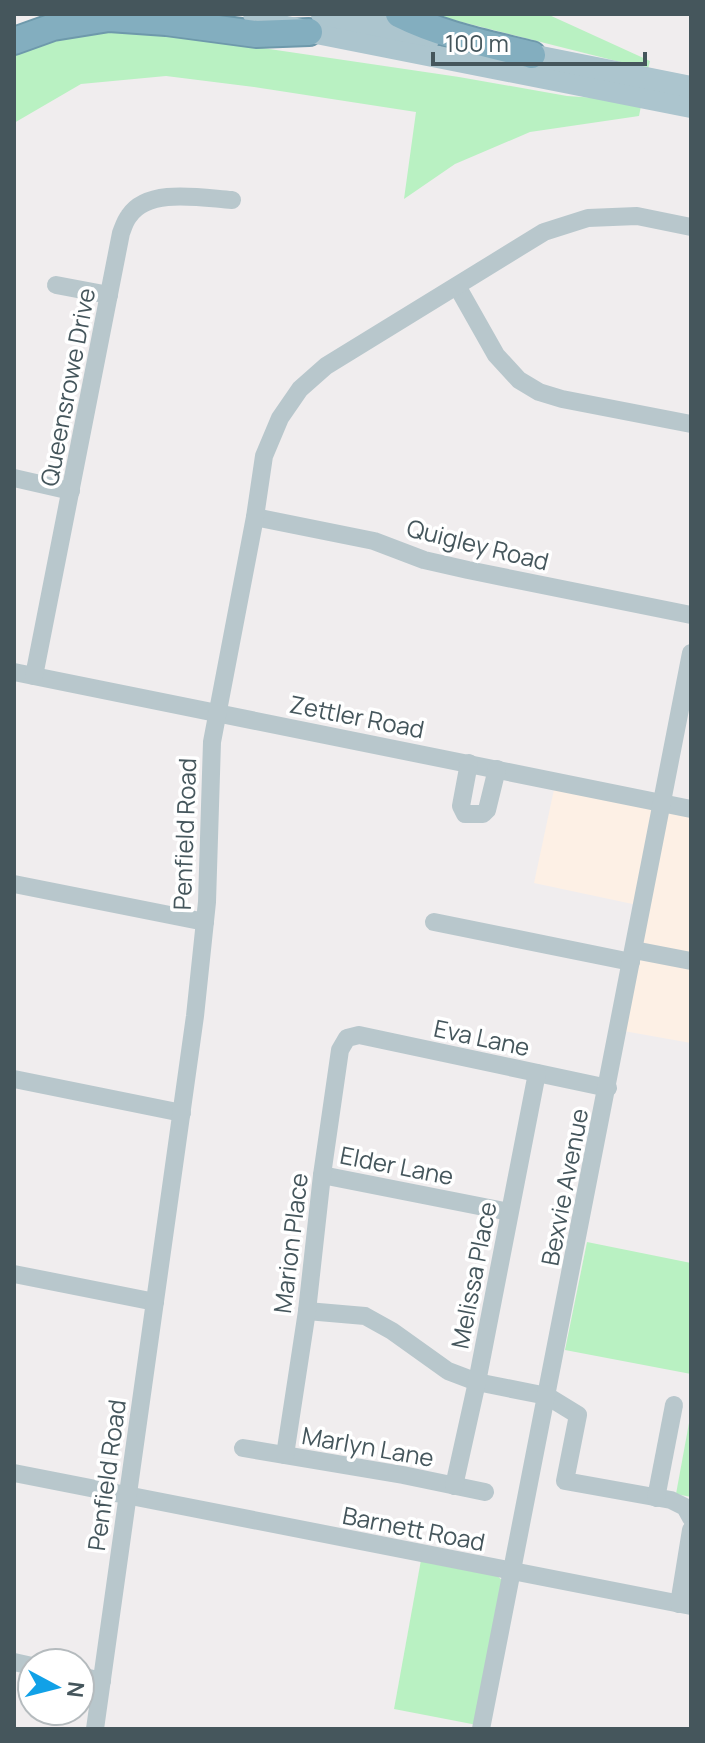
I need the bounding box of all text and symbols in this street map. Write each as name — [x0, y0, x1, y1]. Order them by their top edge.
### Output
scale bar — [433, 16, 645, 66]
text: 100 m — [445, 26, 509, 59]
street label: Queensrowe Drive — [32, 285, 102, 489]
street label: Quigley Road — [404, 510, 552, 578]
street label: Zettler Road — [287, 687, 427, 745]
street label: Penfield Road — [165, 757, 203, 911]
street label: Eva Lane — [431, 1011, 533, 1063]
street label: Bexvie Avenue — [533, 1106, 595, 1268]
street label: Elder Lane — [338, 1138, 456, 1192]
street label: Marion Place — [265, 1171, 315, 1315]
street label: Melissa Place — [443, 1199, 503, 1351]
street label: Penfield Road — [79, 1397, 133, 1553]
street label: Marlyn Lane — [300, 1418, 436, 1474]
street label: Barnett Road — [340, 1498, 488, 1558]
north arrow — [16, 1647, 96, 1727]
text: N — [60, 1680, 92, 1699]

